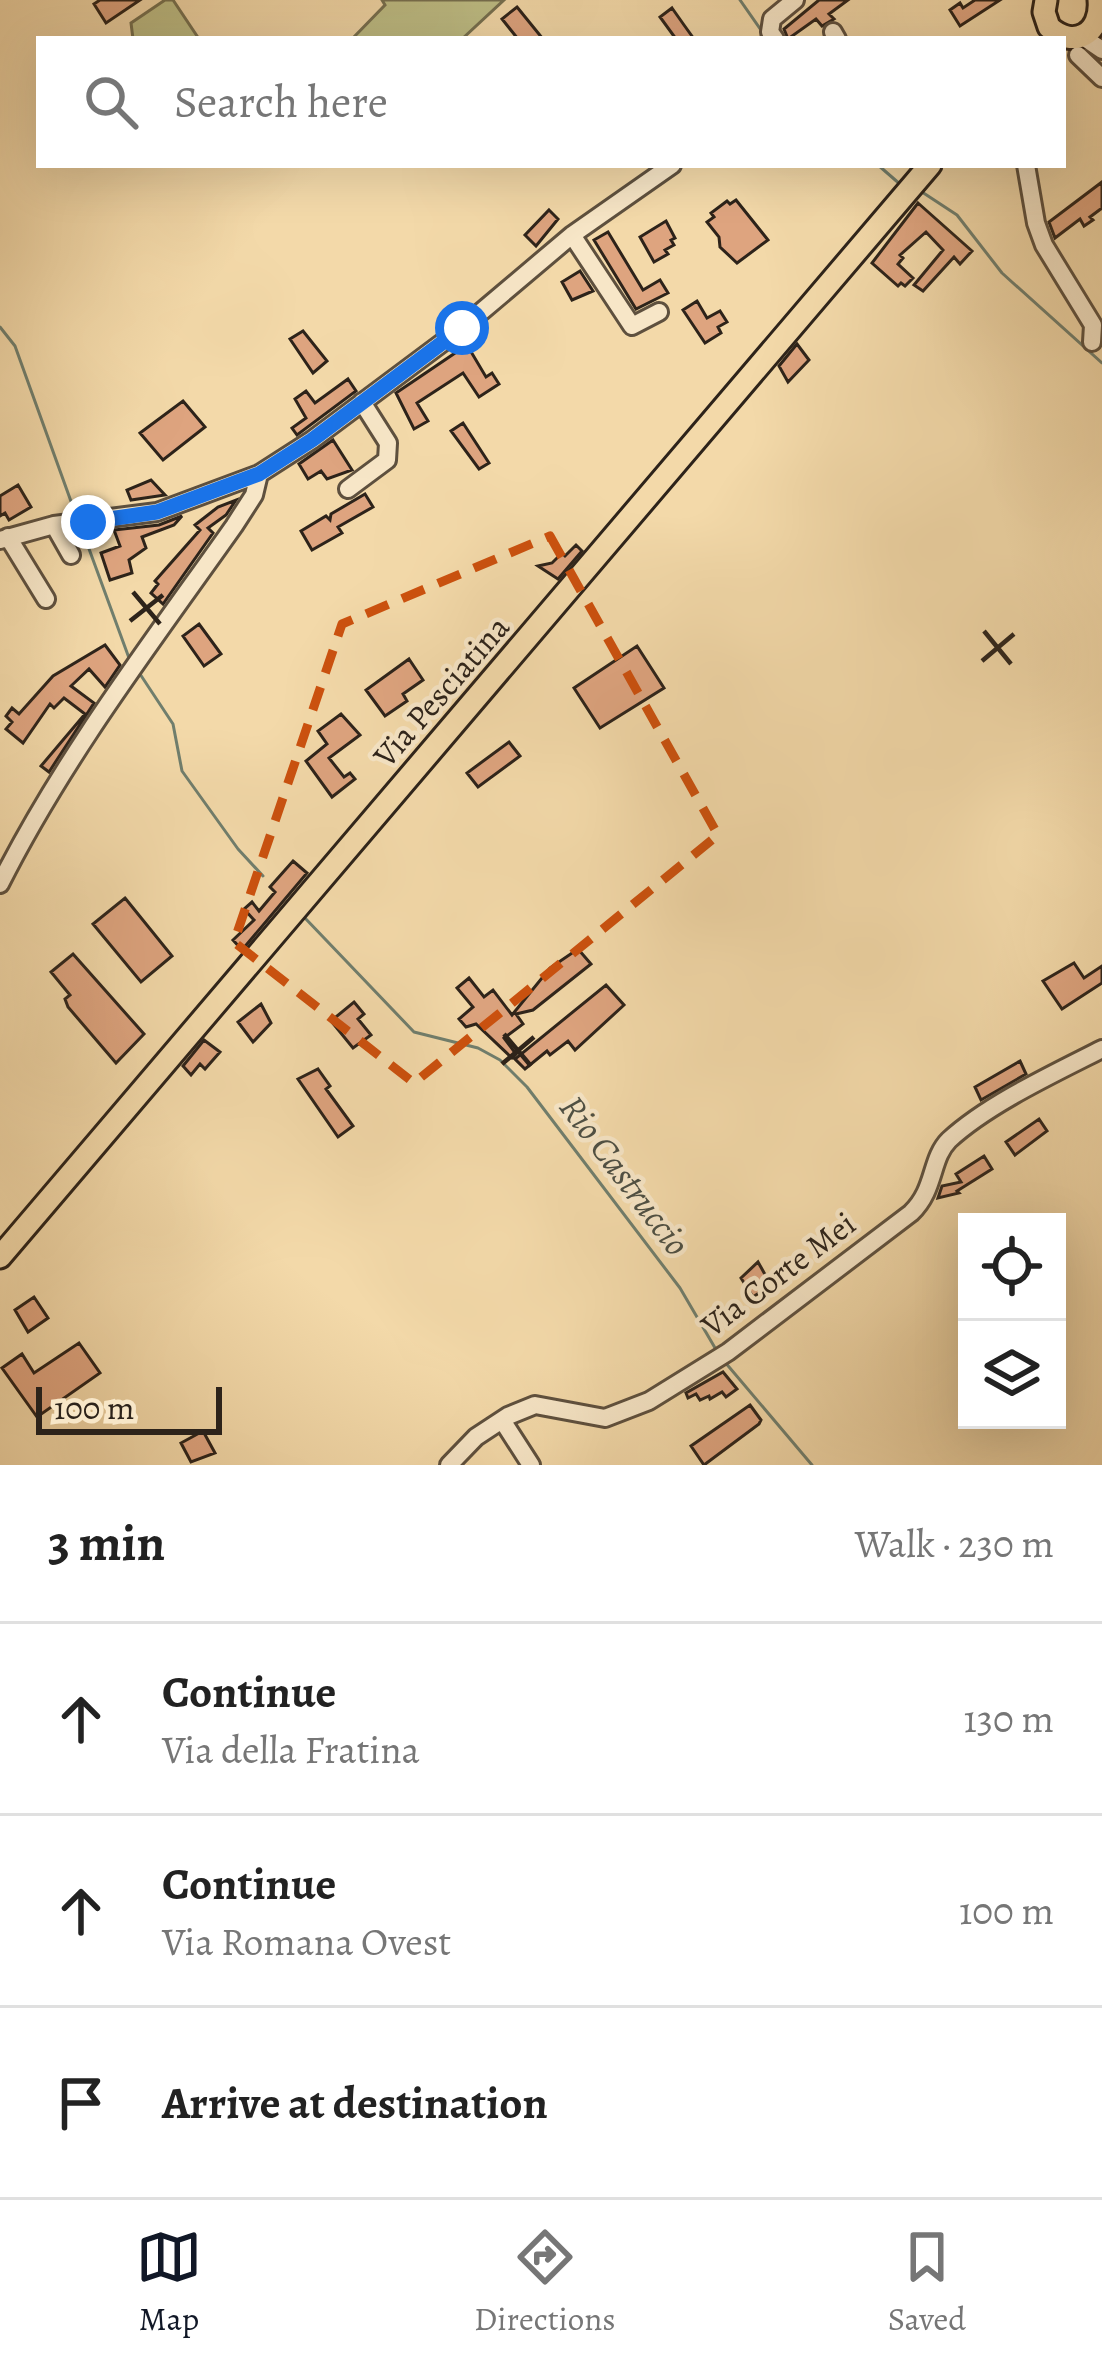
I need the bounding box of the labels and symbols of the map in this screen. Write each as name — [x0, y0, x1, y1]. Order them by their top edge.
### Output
route start — [435, 301, 489, 355]
route end — [61, 495, 115, 549]
street label: Via Pesciatina — [362, 605, 520, 777]
water label: Rio Castruccio — [548, 1085, 702, 1265]
street label: Via Corte Mei — [691, 1201, 864, 1348]
scale bar — [36, 1381, 222, 1434]

